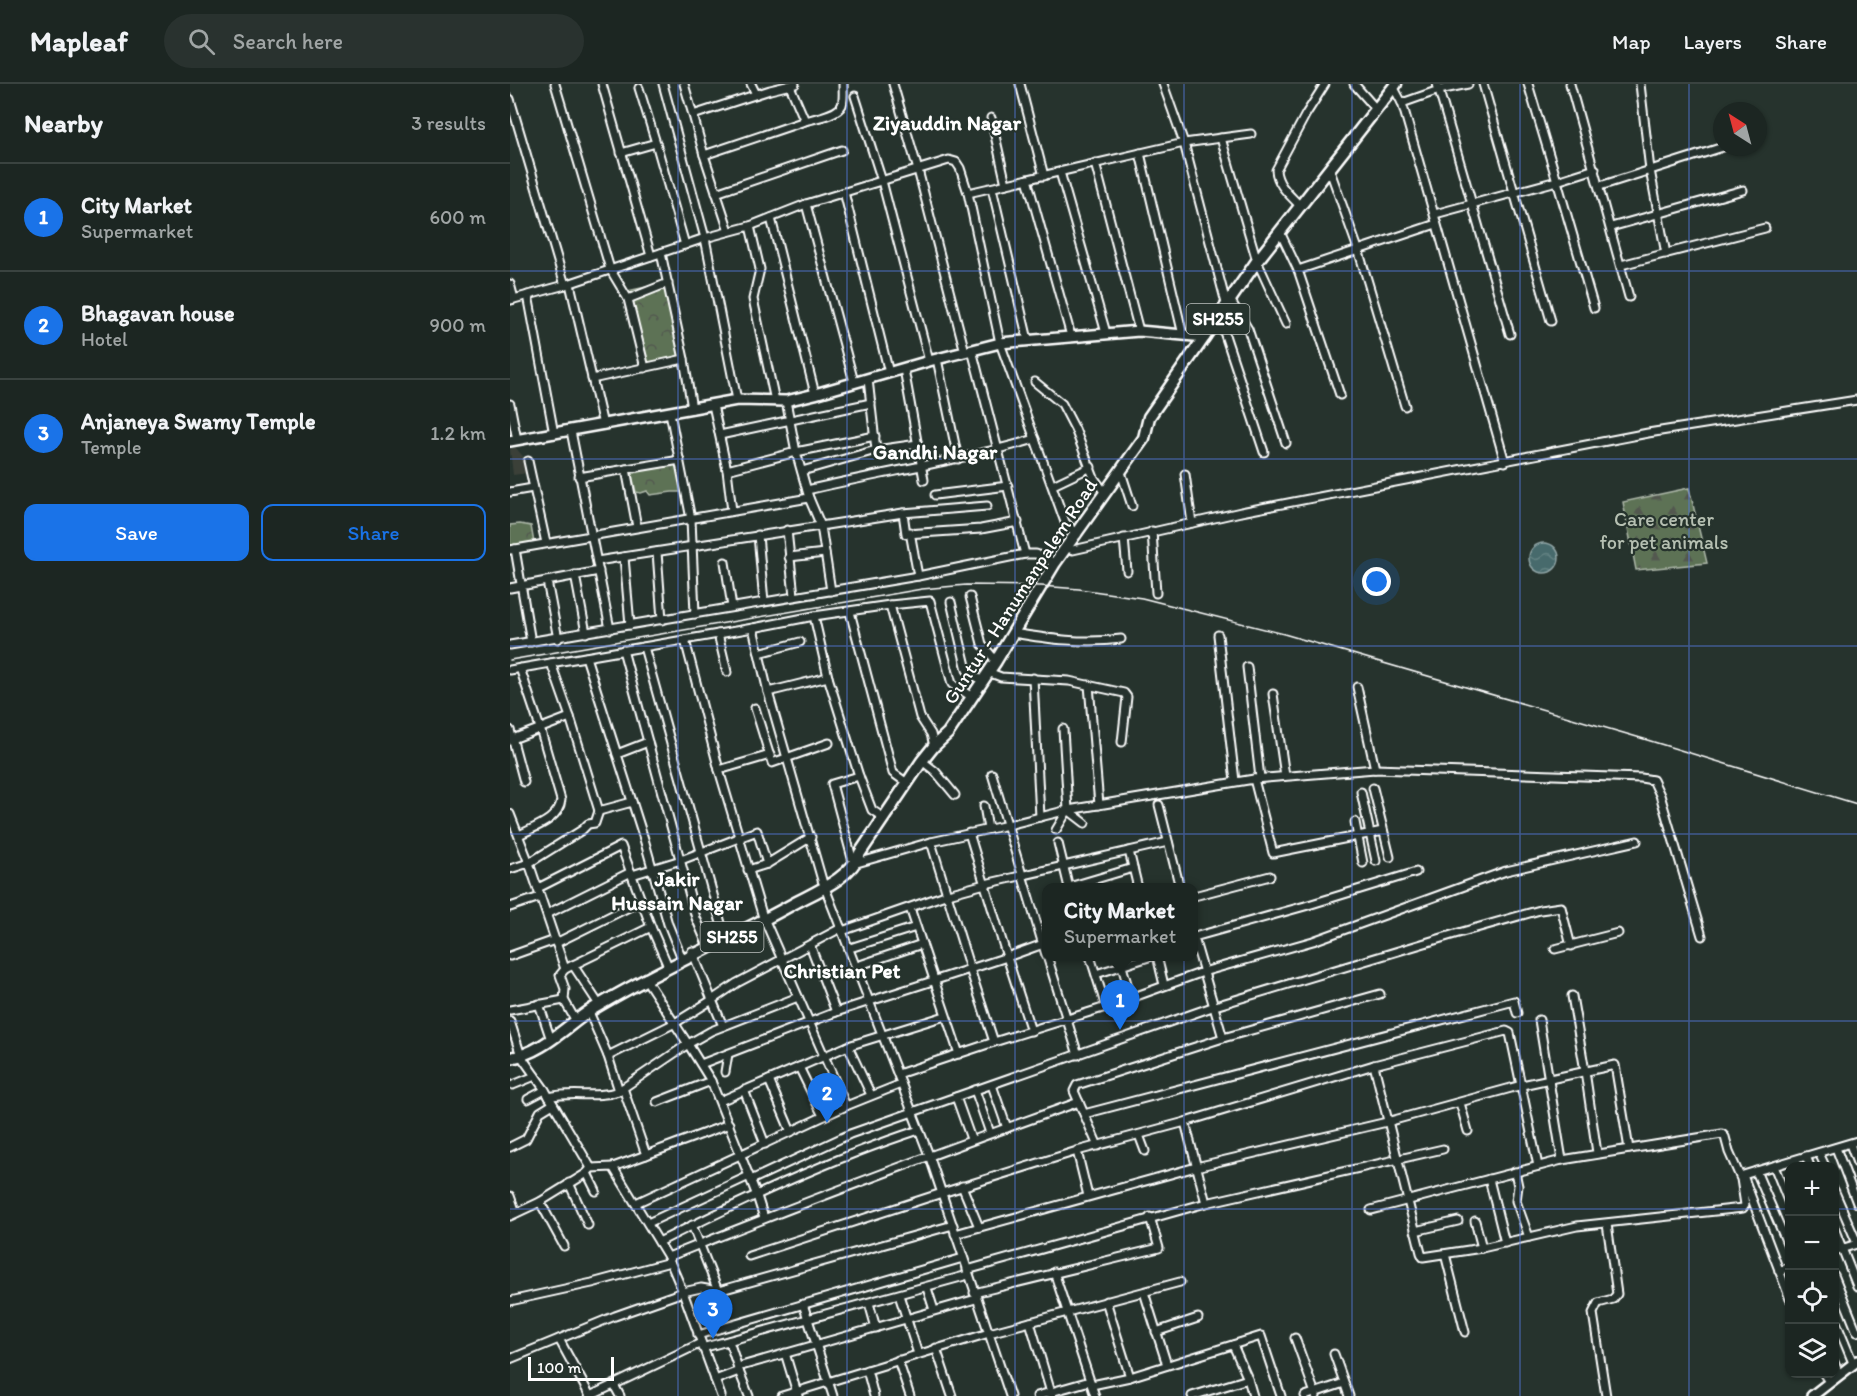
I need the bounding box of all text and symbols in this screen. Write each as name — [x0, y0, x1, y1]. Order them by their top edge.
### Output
search box — [164, 14, 584, 68]
text: Mapleaf — [30, 24, 128, 58]
icon: search — [185, 25, 218, 58]
text: Search here — [233, 28, 343, 55]
text: Map — [1612, 29, 1651, 54]
text: Layers — [1684, 29, 1742, 54]
text: Share — [1775, 29, 1827, 54]
north arrow — [1713, 102, 1767, 156]
text: Nearby — [24, 107, 103, 139]
district label: Ziyauddin Nagar — [873, 110, 1022, 136]
text: 3 results — [411, 111, 486, 135]
text: City Market — [81, 192, 192, 219]
text: 1 — [39, 205, 48, 229]
text: 600 m — [429, 205, 486, 229]
text: Supermarket — [81, 219, 193, 243]
text: Bhagavan house — [81, 300, 235, 327]
road number: SH255 — [1186, 304, 1250, 334]
text: 2 — [38, 313, 49, 337]
text: 900 m — [430, 313, 486, 337]
text: Hotel — [81, 327, 128, 351]
text: Anjaneya Swamy Temple — [81, 408, 316, 435]
text: 3 — [38, 421, 49, 445]
text: 1.2 km — [430, 421, 486, 445]
text: Temple — [81, 435, 142, 459]
district label: Gandhi Nagar — [873, 439, 998, 465]
street label: Guntur - Hanumanpalem Road — [938, 474, 1102, 708]
button: Save — [24, 504, 249, 561]
button: Share — [261, 504, 486, 561]
park label: Care center for pet animals — [1600, 507, 1729, 554]
your location — [1362, 567, 1391, 596]
district label: Jakir Hussain Nagar — [611, 866, 744, 916]
popup — [1042, 883, 1198, 961]
text: City Market — [1064, 897, 1175, 924]
road number: SH255 — [700, 922, 764, 952]
text: Supermarket — [1064, 924, 1176, 948]
district label: Christian Pet — [784, 958, 901, 983]
pin: 1 — [1100, 980, 1140, 1030]
pin: 2 — [808, 1074, 846, 1123]
map controls — [1785, 1162, 1839, 1378]
button: + — [1785, 1162, 1839, 1216]
button: − — [1785, 1216, 1839, 1270]
button: locate — [1785, 1270, 1839, 1324]
pin: 3 — [694, 1290, 732, 1339]
button: layers — [1785, 1324, 1839, 1378]
scale bar — [528, 1354, 614, 1382]
text: 100 m — [537, 1358, 581, 1377]

